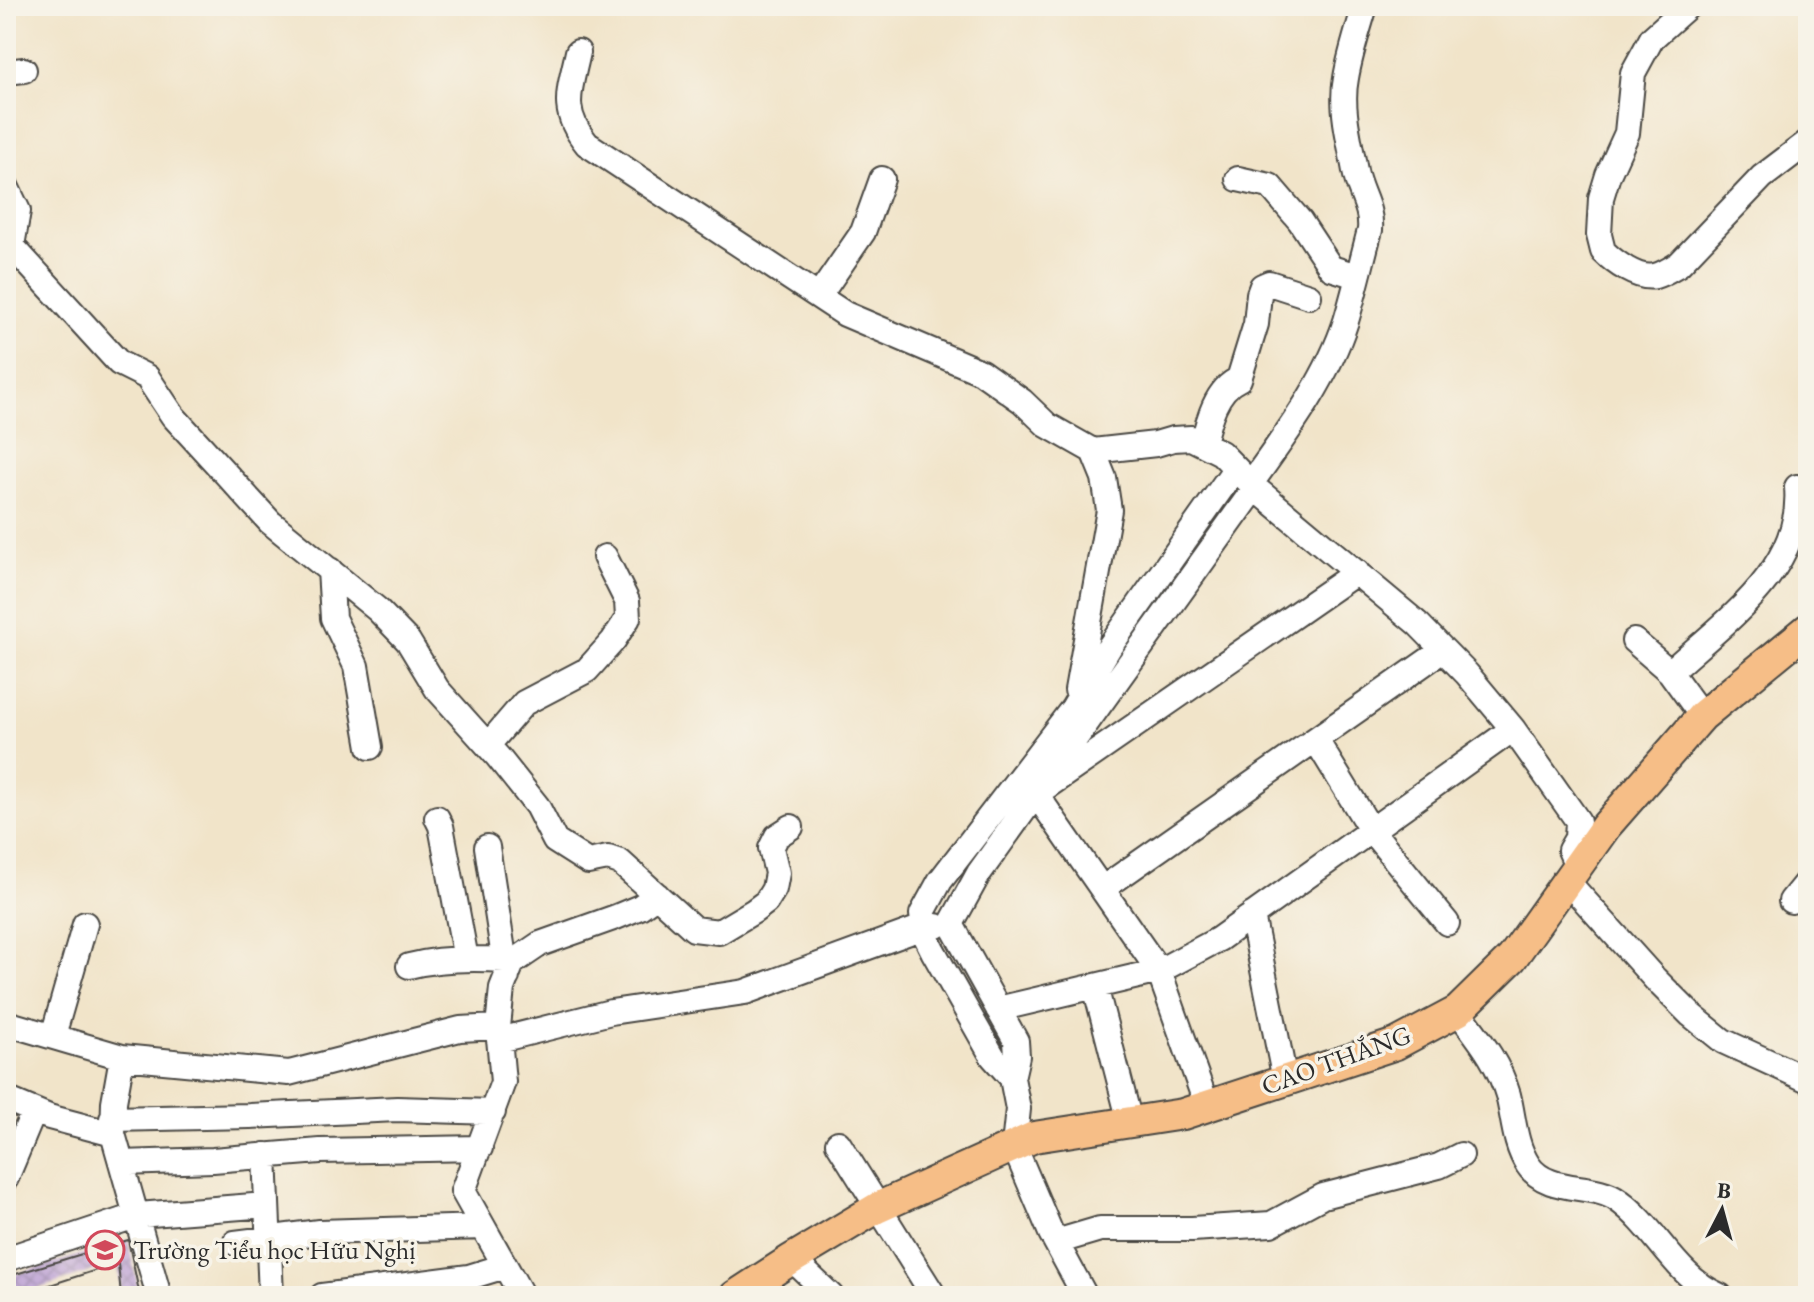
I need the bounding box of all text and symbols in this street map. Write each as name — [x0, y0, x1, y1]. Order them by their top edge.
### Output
street label: CAO THẮNG — [1257, 1017, 1415, 1103]
north arrow — [1682, 1170, 1762, 1250]
text: B — [1716, 1175, 1733, 1206]
school or university icon: Trường Tiểu học Hữu Nghị — [84, 1229, 126, 1271]
place label: Trường Tiểu học Hữu Nghị — [133, 1233, 416, 1267]

